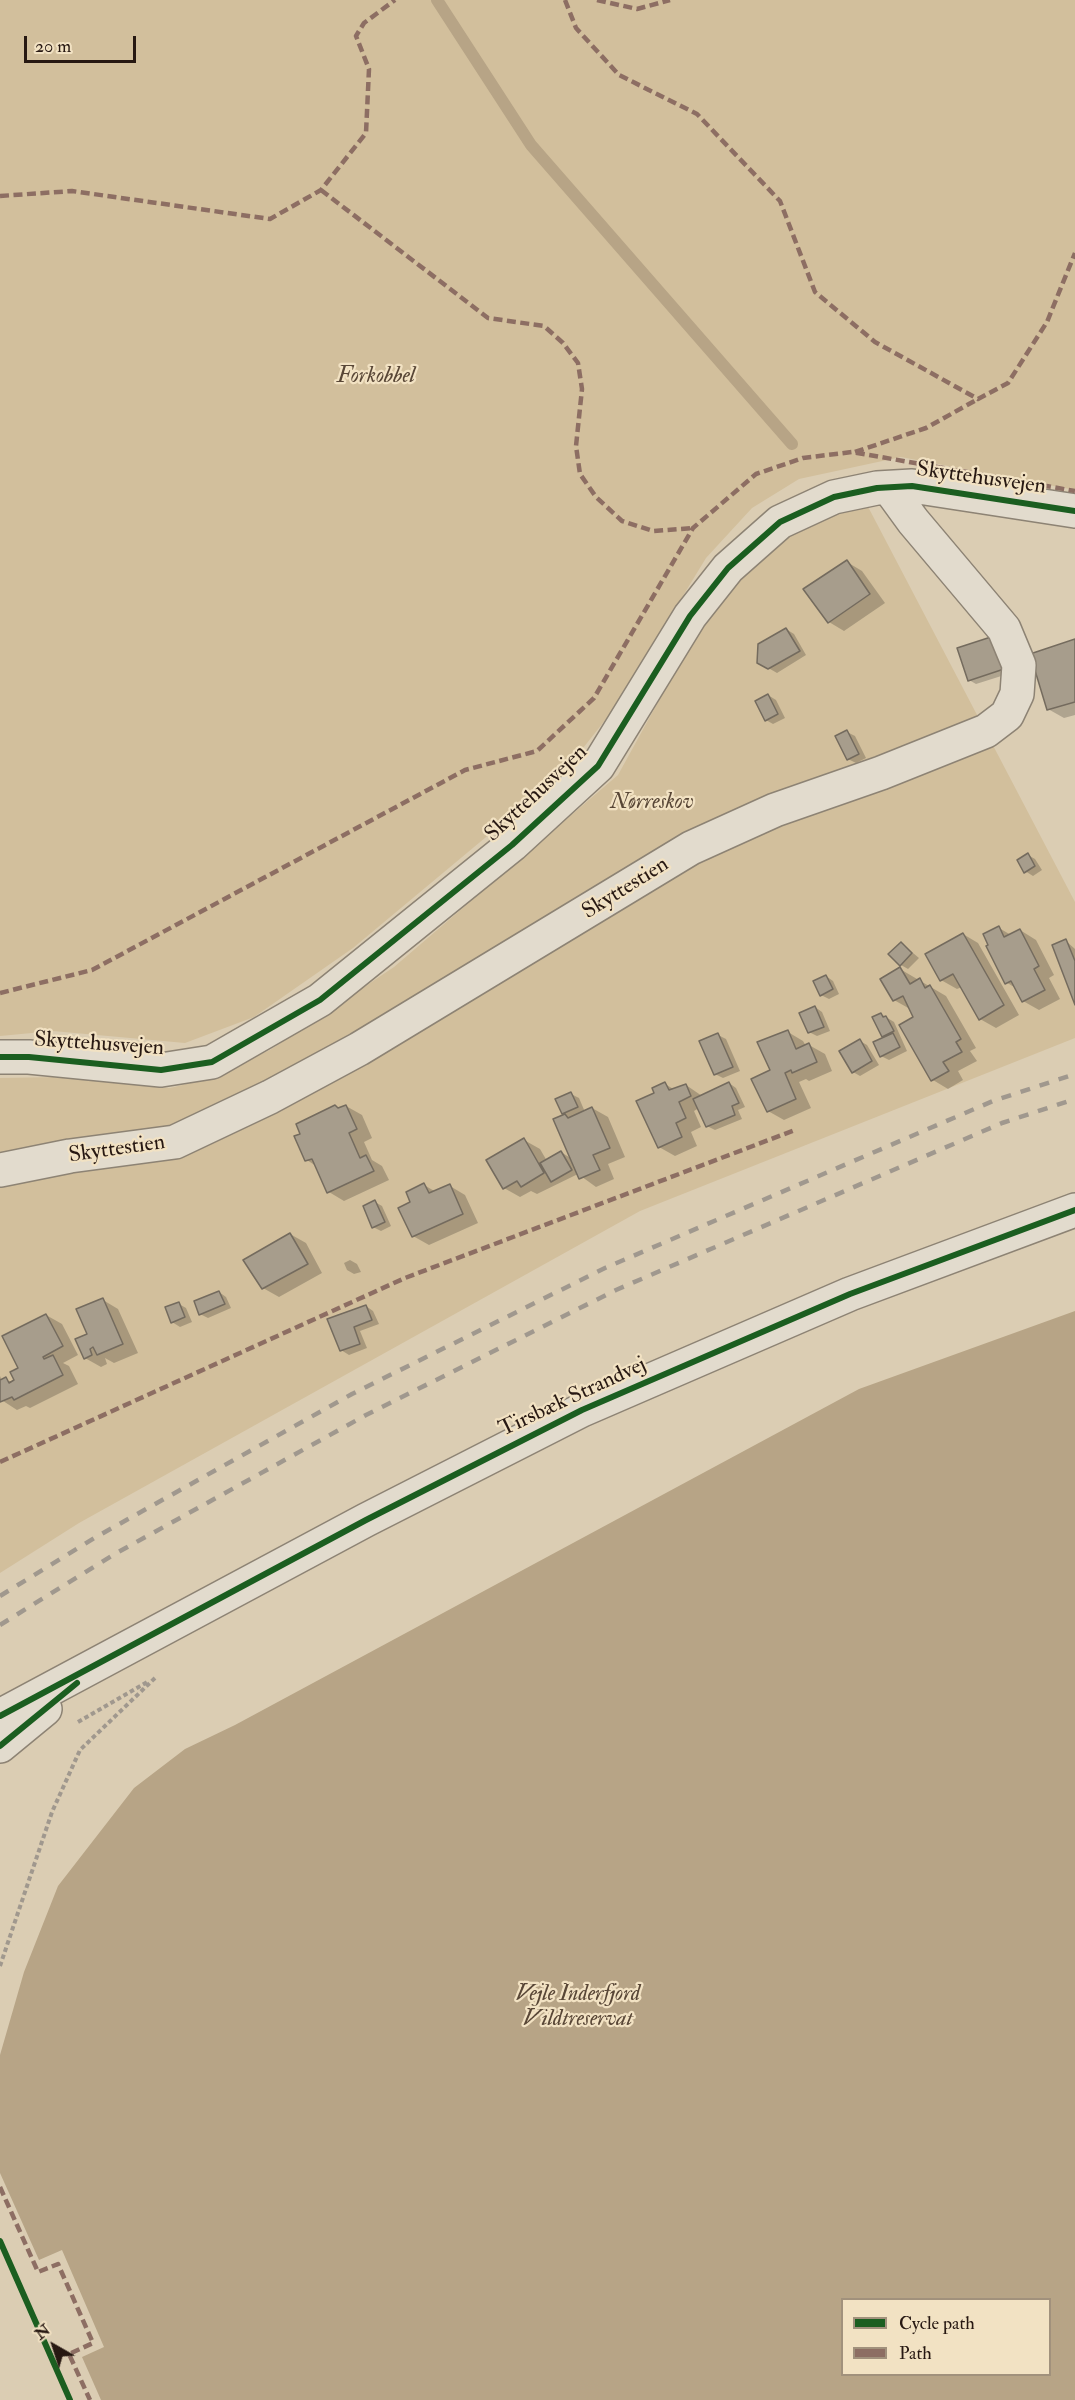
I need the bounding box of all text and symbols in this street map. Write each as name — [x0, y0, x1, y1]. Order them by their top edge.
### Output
scale bar — [27, 24, 140, 62]
text: 20 m — [35, 35, 71, 58]
park label: Forkobbel — [337, 364, 415, 390]
street label: Skyttehusvejen — [915, 457, 1047, 501]
street label: Skyttehusvejen — [480, 740, 594, 848]
park label: Nørreskov — [610, 790, 694, 816]
street label: Skyttestien — [578, 852, 674, 926]
street label: Skyttehusvejen — [33, 1027, 165, 1063]
street label: Skyttestien — [67, 1130, 167, 1170]
street label: Tirsbæk Strandvej — [495, 1352, 651, 1444]
park label: Vejle Inderfjord Vildtreservat — [516, 1982, 640, 2034]
legend — [841, 2298, 1051, 2376]
text: Cycle path — [899, 2312, 975, 2335]
north arrow — [24, 2316, 84, 2376]
text: N — [31, 2320, 55, 2344]
text: Path — [899, 2342, 932, 2365]

